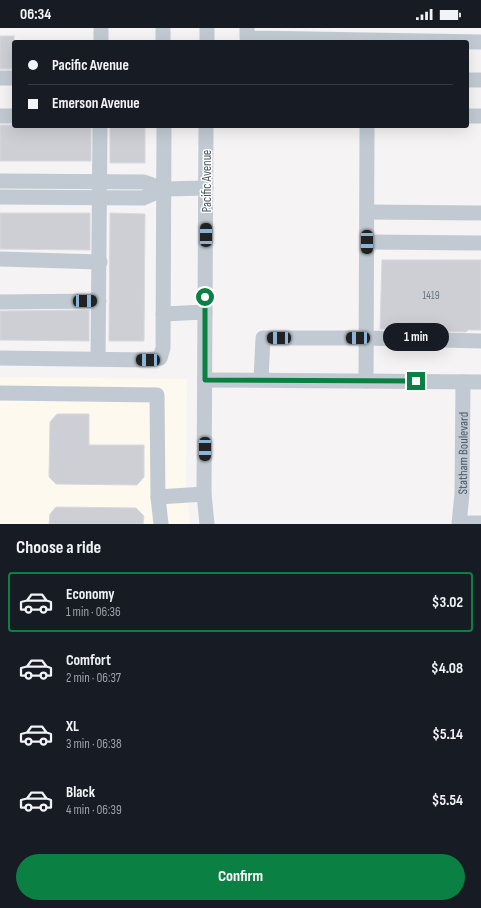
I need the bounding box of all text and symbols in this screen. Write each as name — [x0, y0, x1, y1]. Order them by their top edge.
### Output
text: 06:34 — [20, 5, 51, 24]
text: Pacific Avenue — [52, 56, 129, 75]
text: Emerson Avenue — [52, 94, 140, 113]
street label: Pacific Avenue — [199, 150, 215, 212]
car — [200, 223, 212, 247]
car — [361, 230, 373, 254]
route start — [196, 288, 214, 306]
house number: 1419 — [422, 289, 440, 302]
car — [73, 295, 97, 307]
callout: 1 min — [383, 323, 449, 351]
text: 1 min — [404, 329, 428, 345]
car — [267, 332, 291, 344]
car — [346, 332, 370, 344]
car — [136, 354, 160, 366]
route end — [407, 372, 425, 390]
street label: Statham Boulevard — [455, 412, 472, 494]
car — [199, 437, 211, 461]
text: Choose a ride — [16, 537, 101, 558]
icon: car — [18, 584, 54, 620]
text: Economy — [66, 585, 115, 604]
text: $3.02 — [432, 593, 463, 612]
text: 1 min · 06:36 — [66, 604, 121, 620]
icon: car — [18, 650, 54, 686]
text: Comfort — [66, 651, 111, 670]
text: $4.08 — [431, 659, 463, 678]
text: 2 min · 06:37 — [66, 670, 121, 686]
icon: car — [18, 716, 54, 752]
text: XL — [66, 717, 79, 736]
text: $5.14 — [432, 725, 463, 744]
text: 3 min · 06:38 — [66, 736, 122, 752]
icon: car — [18, 782, 54, 818]
text: Black — [66, 783, 95, 802]
text: $5.54 — [432, 791, 463, 810]
text: 4 min · 06:39 — [66, 802, 122, 818]
button: Confirm — [16, 854, 465, 900]

